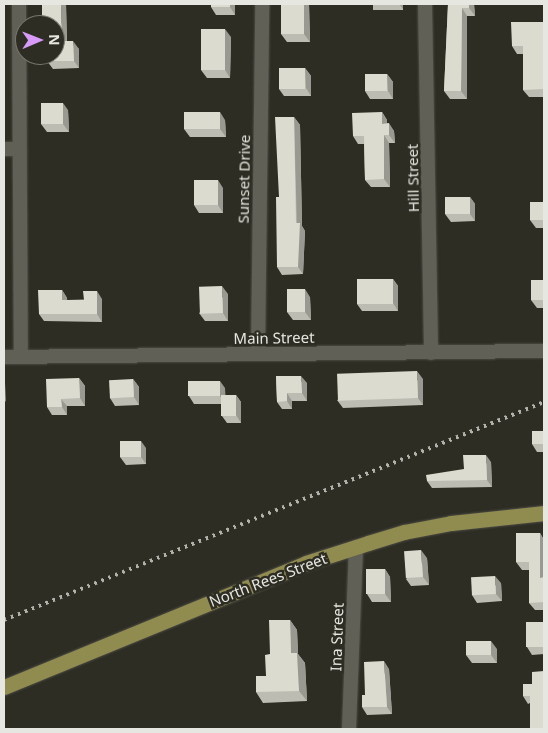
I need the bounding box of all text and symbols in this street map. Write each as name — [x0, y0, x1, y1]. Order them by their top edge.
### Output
north arrow — [15, 15, 65, 65]
text: N — [45, 34, 64, 46]
street label: Sunset Drive — [234, 134, 254, 224]
street label: Hill Street — [403, 144, 423, 212]
street label: Main Street — [233, 328, 315, 348]
street label: North Rees Street — [207, 549, 329, 611]
street label: Ina Street — [327, 602, 347, 672]

